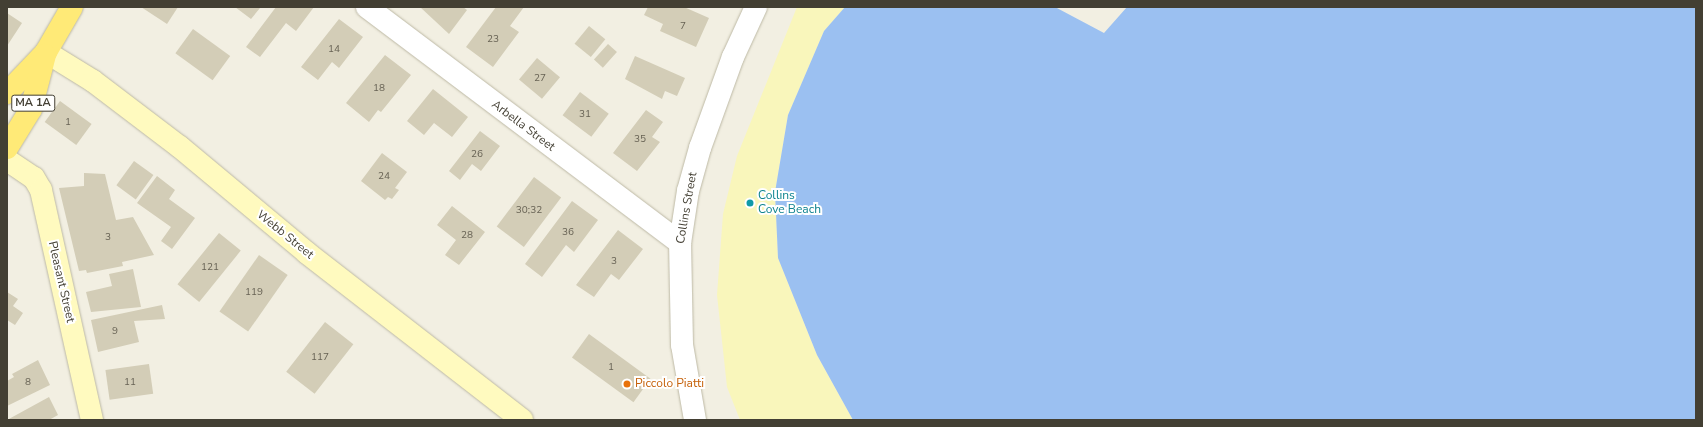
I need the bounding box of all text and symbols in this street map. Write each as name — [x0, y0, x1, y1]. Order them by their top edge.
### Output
house number: 7 — [680, 21, 686, 33]
house number: 23 — [487, 34, 499, 46]
house number: 14 — [328, 44, 340, 56]
house number: 27 — [534, 73, 546, 85]
house number: 18 — [373, 83, 385, 95]
road number: MA 1A — [11, 94, 55, 112]
street label: Arbella Street — [488, 97, 558, 155]
house number: 31 — [579, 109, 591, 121]
house number: 1 — [65, 117, 71, 129]
house number: 35 — [634, 134, 646, 146]
house number: 26 — [471, 149, 483, 161]
house number: 24 — [378, 171, 390, 183]
street label: Collins Street — [674, 171, 700, 245]
place label: Collins Cove Beach — [758, 189, 821, 217]
marker: Collins Cove Beach — [745, 198, 755, 208]
house number: 30;32 — [516, 205, 542, 217]
street label: Webb Street — [254, 208, 316, 262]
house number: 36 — [562, 227, 574, 239]
house number: 28 — [461, 230, 473, 242]
house number: 3 — [105, 232, 111, 244]
street label: Pleasant Street — [45, 240, 77, 324]
house number: 3 — [611, 256, 617, 268]
house number: 121 — [201, 262, 219, 274]
house number: 119 — [245, 287, 263, 299]
house number: 9 — [112, 326, 118, 338]
house number: 117 — [311, 352, 329, 364]
house number: 1 — [608, 362, 614, 374]
house number: 8 — [25, 377, 31, 389]
house number: 11 — [124, 377, 136, 389]
place label: Piccolo Piatti — [635, 377, 704, 391]
marker: Piccolo Piatti — [622, 379, 632, 389]

